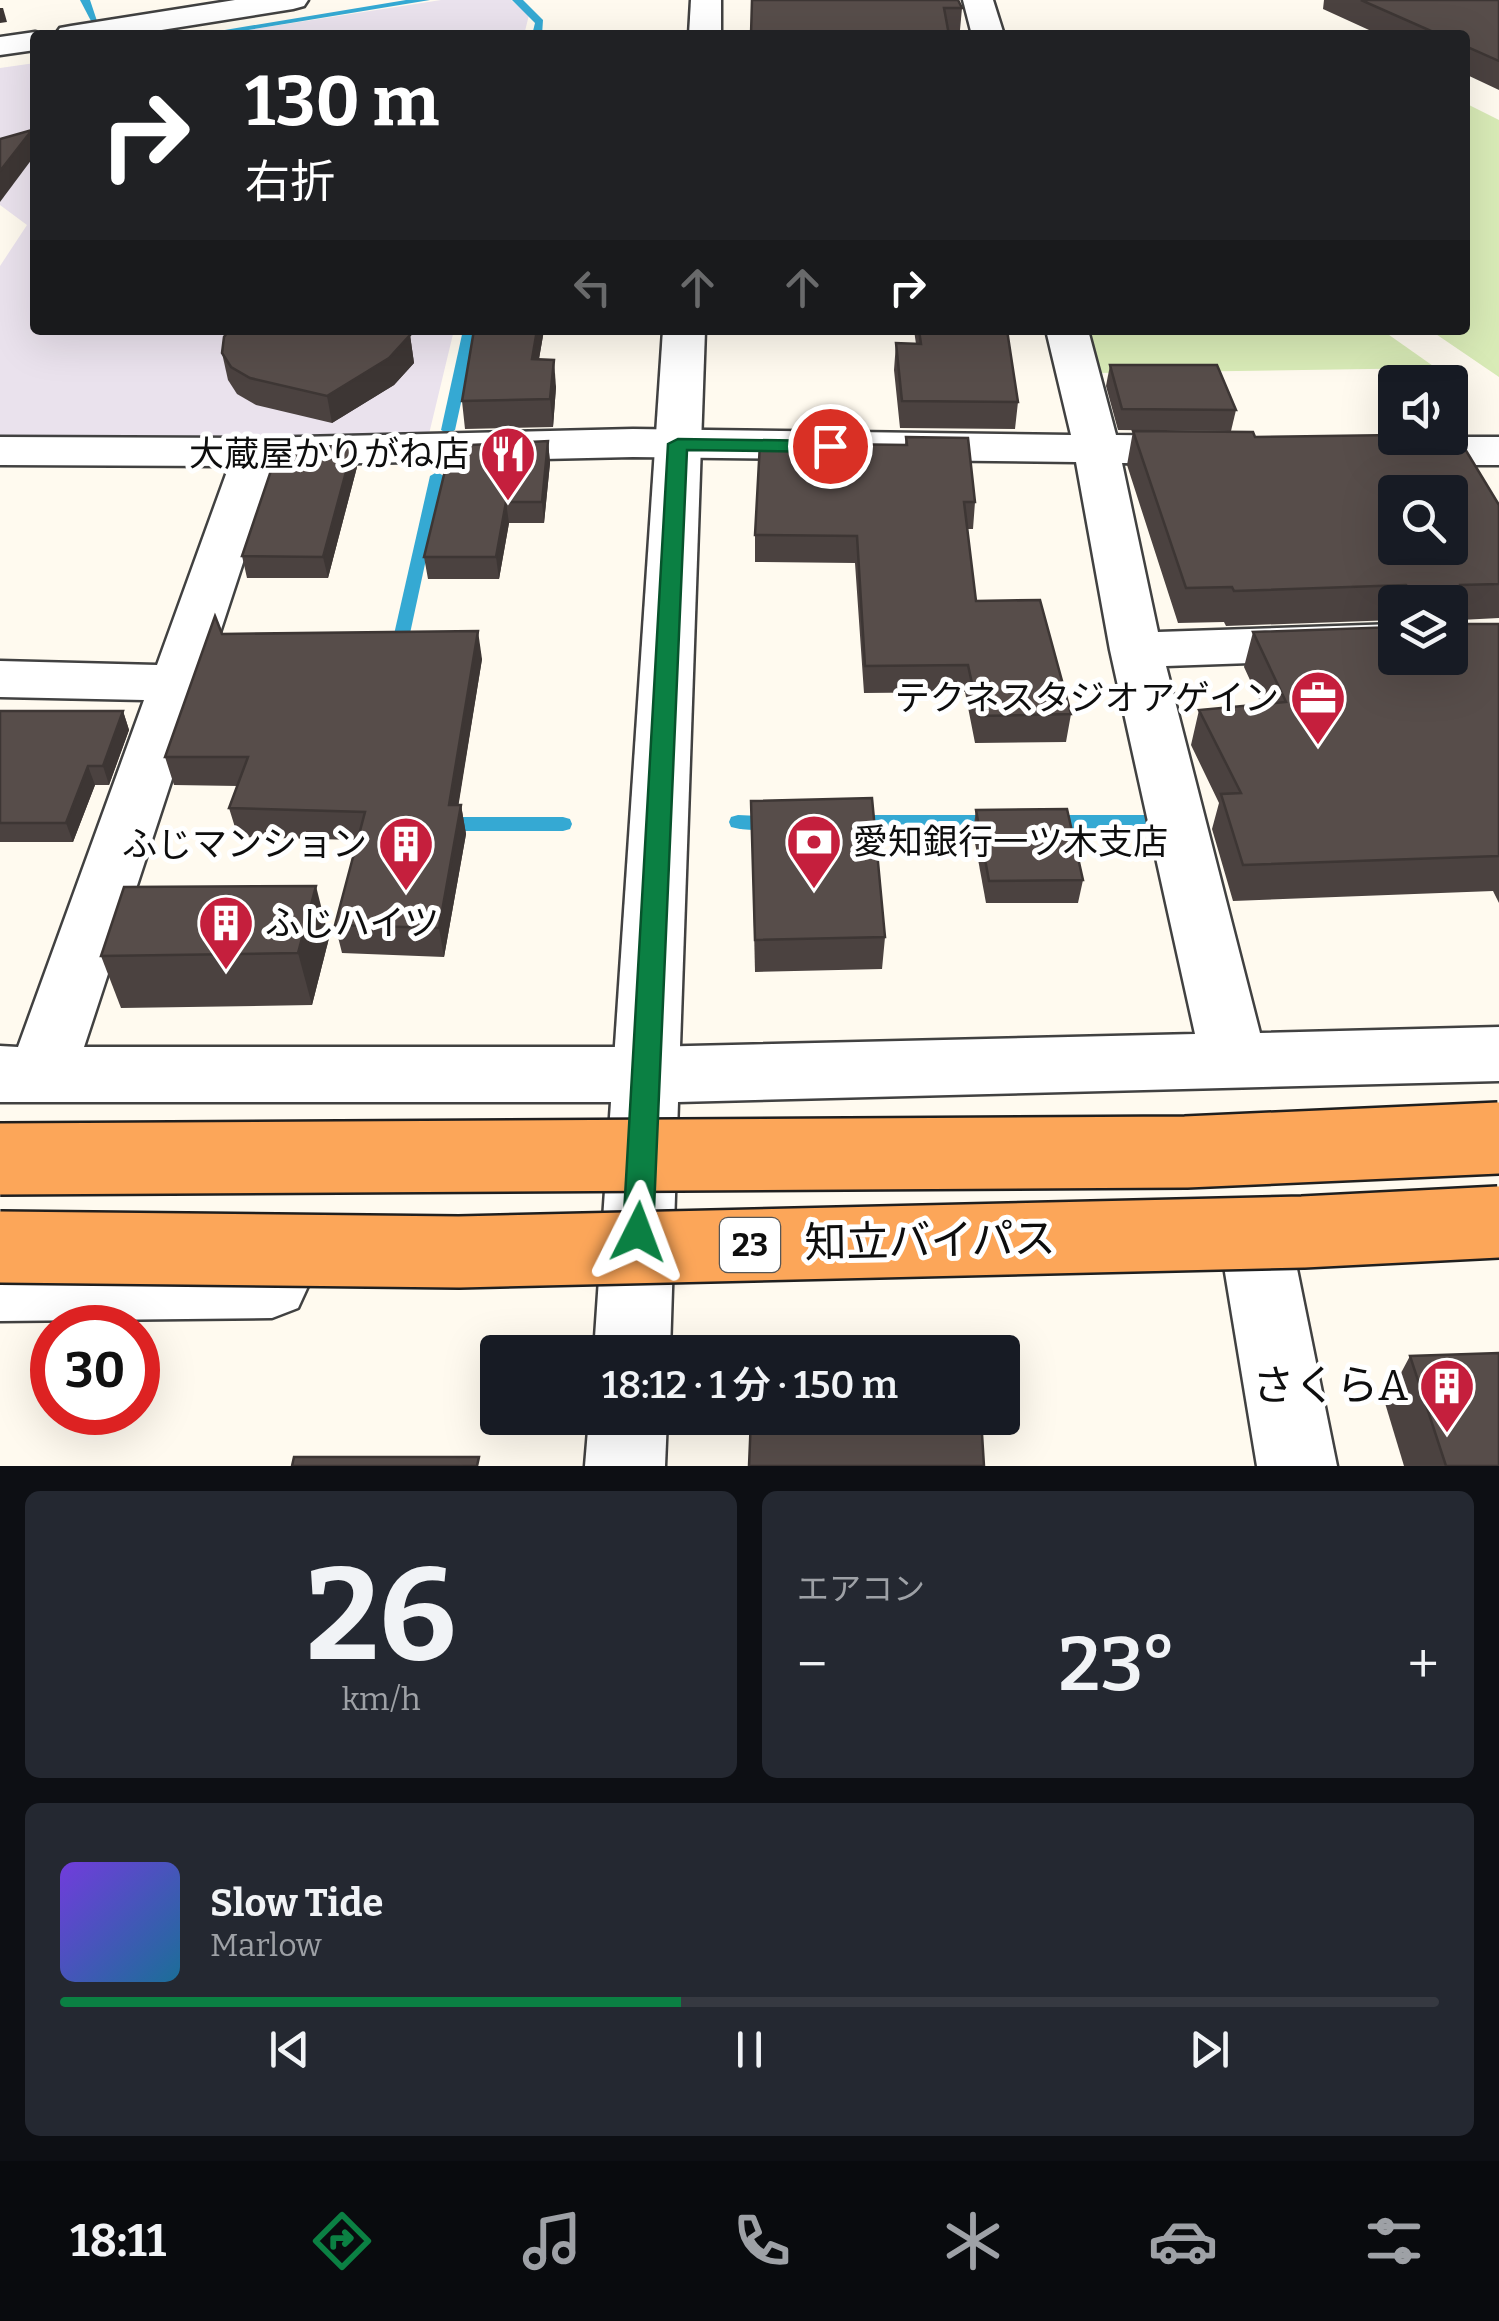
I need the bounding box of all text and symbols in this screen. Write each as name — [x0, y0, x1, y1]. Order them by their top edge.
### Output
text: 130 m — [245, 60, 439, 144]
icon: right — [80, 70, 210, 200]
text: 右折 — [245, 155, 335, 209]
icon: left — [565, 260, 620, 315]
icon: ahead — [670, 260, 725, 315]
icon: ahead — [775, 260, 830, 315]
icon: right — [880, 260, 935, 315]
map controls — [1378, 365, 1468, 675]
button: sound — [1378, 365, 1468, 455]
pin — [788, 404, 873, 489]
icon: arrive — [803, 419, 858, 474]
restaurant icon: 大蔵屋かりがね店 — [478, 424, 538, 503]
place label: 大蔵屋かりがね店 — [189, 433, 469, 475]
button: search — [1378, 475, 1468, 565]
button: layers — [1378, 585, 1468, 675]
office icon: テクネスタジオアゲイン — [1288, 668, 1348, 747]
place label: テクネスタジオアゲイン — [895, 677, 1279, 719]
bank icon: 愛知銀行一ツ木支店 — [784, 812, 844, 891]
building icon: ふじマンション — [376, 814, 436, 893]
place label: 愛知銀行一ツ木支店 — [853, 821, 1168, 863]
place label: ふじマンション — [122, 823, 367, 865]
building icon: ふじハイツ — [196, 893, 256, 972]
place label: ふじハイツ — [265, 902, 439, 944]
position arrow — [586, 1180, 690, 1284]
street label: 知立バイパス — [804, 1214, 1056, 1268]
road number: 23 — [720, 1218, 780, 1272]
speed limit sign: 30 — [30, 1305, 160, 1435]
building icon: さくらA — [1417, 1356, 1477, 1435]
place label: さくらA — [1252, 1361, 1408, 1411]
text: 18:12 · 1 分 · 150 m — [602, 1362, 898, 1408]
text: 26 — [306, 1537, 456, 1693]
text: エアコン — [797, 1570, 925, 1608]
text: 23° — [1058, 1620, 1176, 1710]
text: − — [797, 1632, 827, 1698]
text: + — [1408, 1632, 1439, 1698]
text: km/h — [341, 1680, 421, 1718]
text: Slow Tide — [210, 1880, 383, 1926]
text: Marlow — [210, 1926, 322, 1964]
icon: previous — [262, 2022, 317, 2077]
icon: pause — [722, 2022, 777, 2077]
icon: next — [1182, 2022, 1237, 2077]
icon: directions — [307, 2206, 377, 2276]
icon: music — [517, 2206, 587, 2276]
icon: phone — [727, 2206, 797, 2276]
icon: climate — [938, 2206, 1008, 2276]
icon: car — [1148, 2206, 1218, 2276]
icon: filters — [1359, 2206, 1429, 2276]
text: 18:11 — [70, 2214, 166, 2268]

